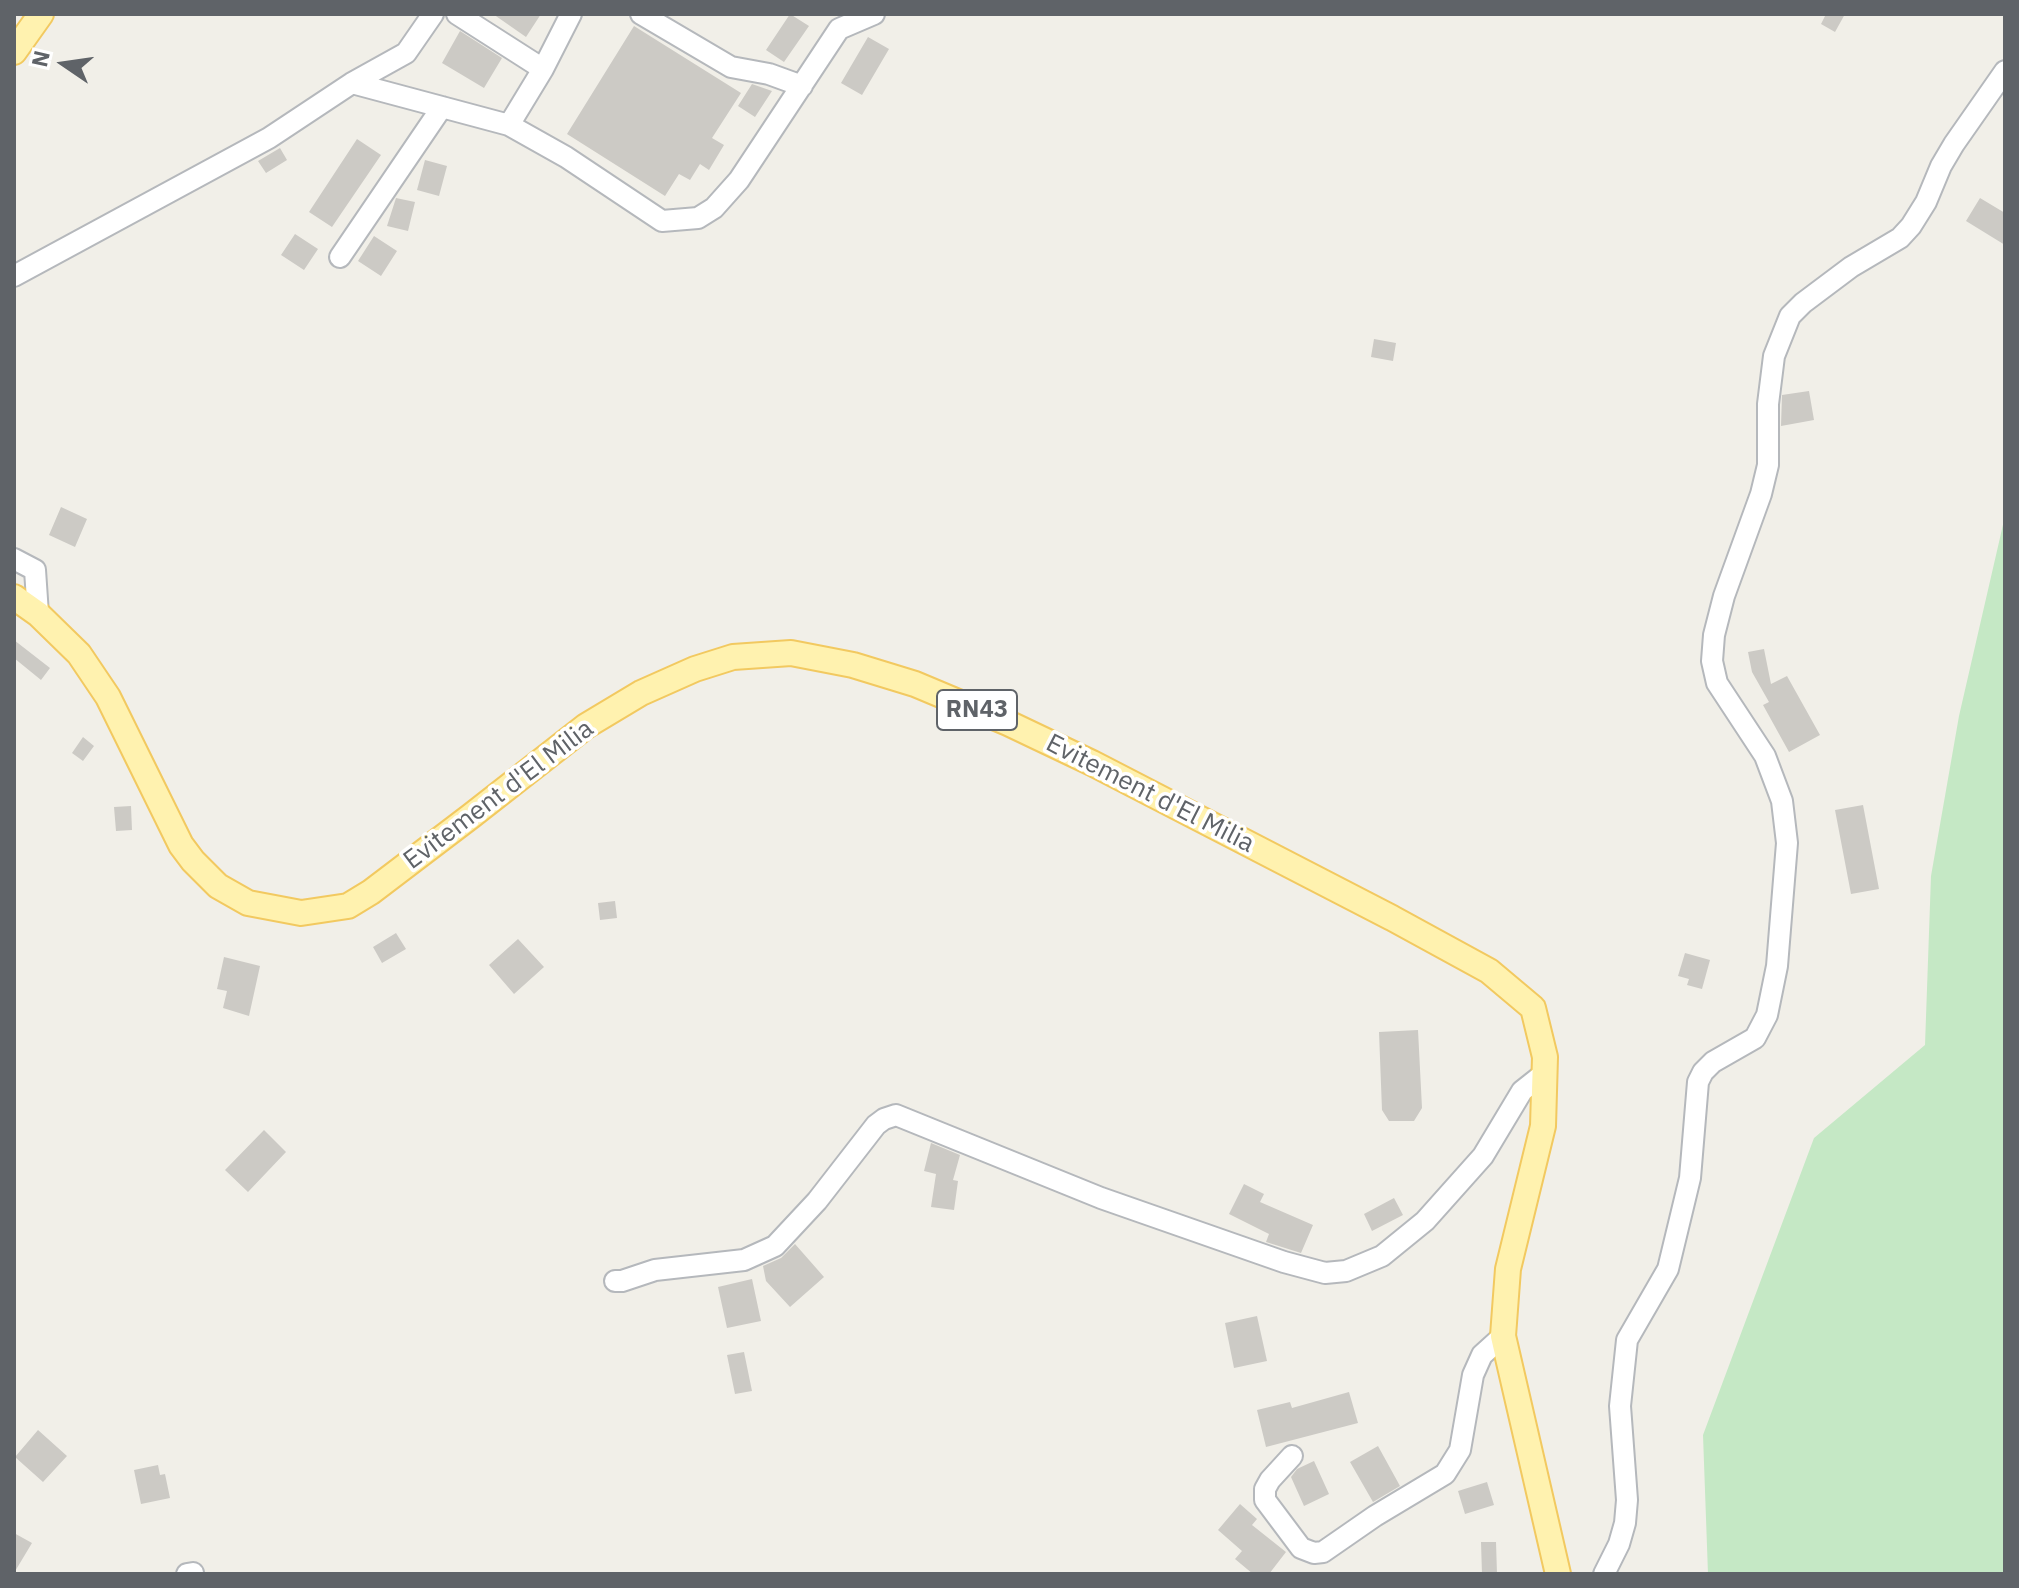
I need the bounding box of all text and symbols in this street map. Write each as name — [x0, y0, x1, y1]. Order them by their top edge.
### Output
north arrow — [24, 24, 104, 104]
text: N — [24, 47, 56, 70]
road number: RN43 — [937, 690, 1017, 730]
street label: Evitement d'El Milia — [398, 713, 600, 877]
street label: Evitement d'El Milia — [1041, 728, 1259, 860]

